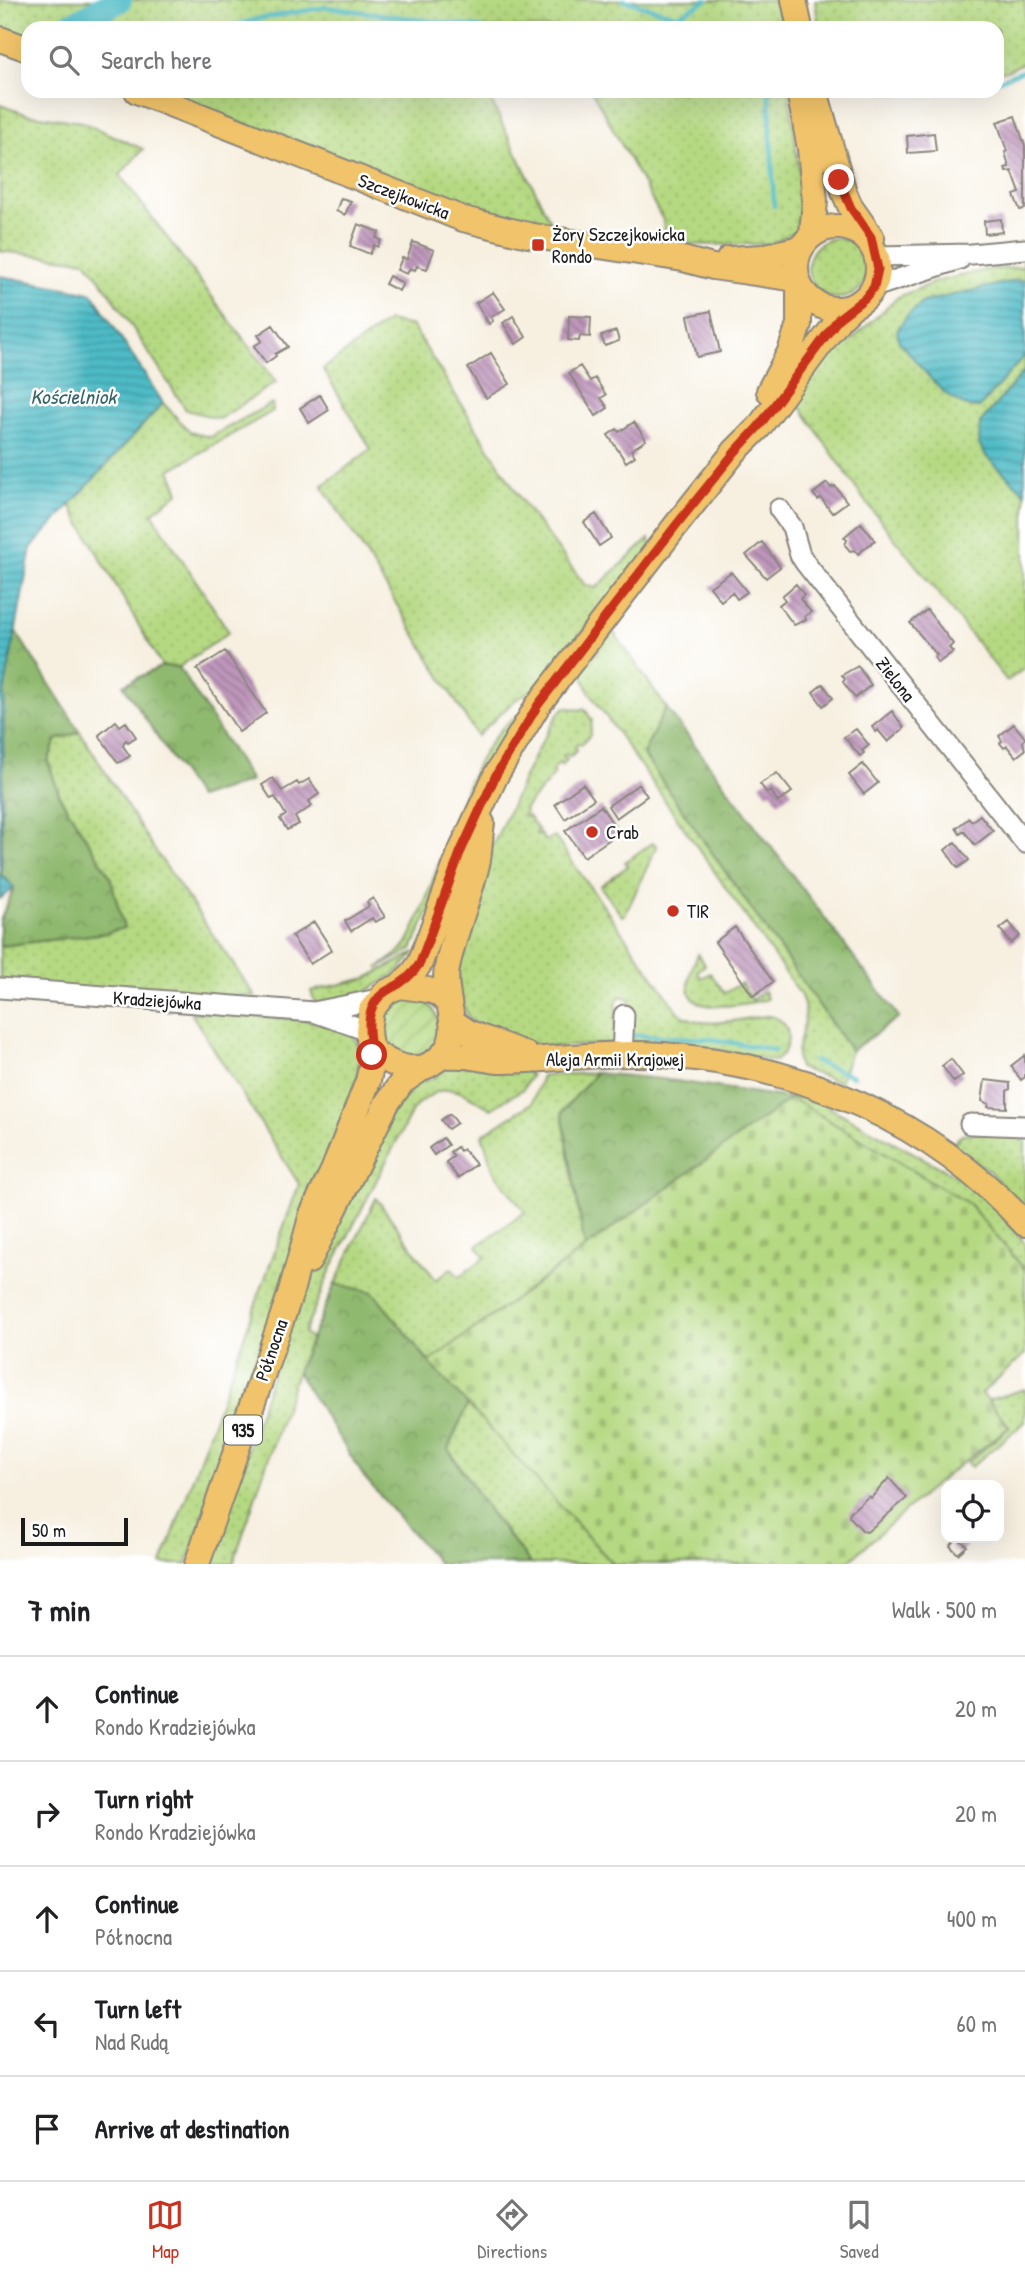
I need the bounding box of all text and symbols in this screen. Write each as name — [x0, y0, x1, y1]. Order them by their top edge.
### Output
search box — [21, 21, 1004, 98]
icon: search — [45, 41, 83, 79]
text: Search here — [101, 42, 212, 77]
route end — [823, 164, 854, 195]
street label: Szczejkowicka — [355, 167, 454, 225]
place label: Żory Szczejkowicka Rondo — [552, 221, 685, 269]
marker: Żory Szczejkowicka Rondo — [530, 237, 546, 253]
water label: Kościelniok — [30, 382, 118, 411]
street label: Zielona — [870, 651, 922, 707]
place label: Crab — [606, 819, 639, 845]
marker: Crab — [584, 824, 600, 840]
place label: TIR — [687, 898, 709, 924]
marker: TIR — [665, 903, 681, 919]
street label: Kradziejówka — [112, 984, 203, 1016]
route start — [356, 1039, 387, 1070]
street label: Aleja Armii Krajowej — [546, 1046, 684, 1072]
street label: Północna — [248, 1315, 294, 1384]
road number: 935 — [224, 1415, 262, 1444]
map controls — [941, 1480, 1004, 1543]
button: locate — [941, 1480, 1004, 1543]
scale bar — [21, 1515, 128, 1547]
text: 50 m — [32, 1517, 66, 1543]
text: 7 min — [28, 1590, 90, 1630]
text: Walk · 500 m — [892, 1594, 997, 1625]
text: Continue — [95, 1676, 179, 1711]
icon: ahead — [28, 1690, 66, 1728]
text: 20 m — [955, 1693, 997, 1724]
text: Rondo Kradziejówka — [95, 1711, 256, 1742]
text: Turn right — [95, 1781, 193, 1816]
icon: right — [28, 1795, 66, 1833]
text: 20 m — [955, 1798, 997, 1829]
text: Rondo Kradziejówka — [95, 1816, 256, 1847]
text: Continue — [95, 1886, 179, 1921]
icon: ahead — [28, 1900, 66, 1938]
text: 400 m — [947, 1903, 997, 1934]
text: Północna — [95, 1921, 172, 1952]
text: Turn left — [95, 1991, 181, 2026]
icon: left — [28, 2005, 66, 2043]
text: 60 m — [957, 2008, 997, 2039]
text: Nad Rudą — [95, 2026, 168, 2057]
icon: arrive — [28, 2110, 66, 2148]
text: Arrive at destination — [95, 2111, 290, 2146]
tab: Map — [146, 2196, 184, 2264]
tab: Directions — [477, 2196, 547, 2264]
tab: Saved — [840, 2196, 879, 2264]

